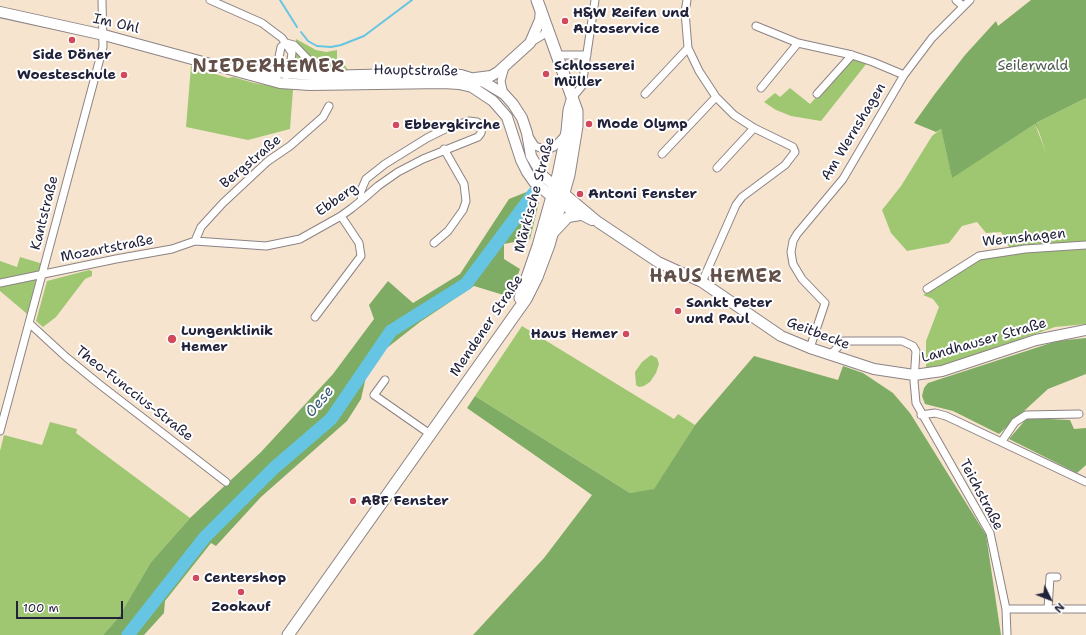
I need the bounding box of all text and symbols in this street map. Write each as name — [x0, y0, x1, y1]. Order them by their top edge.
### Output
place label: H&W Reifen und Autoservice — [573, 5, 689, 38]
street label: Im Ohl — [91, 11, 141, 37]
marker: H&W Reifen und Autoservice — [560, 16, 570, 26]
marker: Side Döner — [67, 35, 77, 45]
place label: Side Döner — [33, 47, 111, 63]
district label: NIEDERHEMER — [193, 56, 345, 78]
place label: Schlosserei Müller — [554, 58, 635, 90]
park label: Seilerwald — [998, 58, 1068, 74]
street label: Hauptstraße — [374, 62, 458, 80]
place label: Woesteschule — [17, 67, 116, 83]
marker: Schlosserei Müller — [541, 69, 551, 79]
marker: Woesteschule — [119, 70, 129, 80]
street label: Am Wernshagen — [818, 80, 890, 184]
place label: Mode Olymp — [597, 116, 688, 132]
place label: Ebbergkirche — [404, 117, 500, 133]
marker: Mode Olymp — [584, 119, 594, 129]
marker: Ebbergkirche — [391, 120, 401, 130]
street label: Bergstraße — [217, 132, 285, 192]
street label: Märkische Straße — [511, 135, 559, 255]
street label: Kantstraße — [28, 174, 62, 252]
street label: Ebberg — [313, 180, 361, 220]
place label: Antoni Fenster — [588, 186, 697, 202]
marker: Antoni Fenster — [575, 189, 585, 199]
street label: Wernshagen — [981, 225, 1067, 251]
street label: Mozartstraße — [59, 232, 155, 266]
district label: HAUS HEMER — [649, 266, 783, 288]
street label: Mendener Straße — [447, 272, 527, 380]
place label: Sankt Peter und Paul — [686, 295, 772, 328]
marker: Sankt Peter und Paul — [673, 306, 683, 316]
street label: Geitbecke — [784, 314, 852, 354]
street label: Landhauser Straße — [919, 315, 1049, 367]
place label: Lungenklinik Hemer — [181, 323, 273, 356]
place label: Haus Hemer — [531, 326, 618, 342]
marker: Haus Hemer — [621, 329, 631, 339]
marker: Lungenklinik Hemer — [166, 333, 178, 345]
street label: Theo-Funccius-Straße — [72, 343, 196, 445]
water label: Oese — [302, 383, 338, 421]
street label: Teichstraße — [955, 457, 1007, 533]
place label: ABF Fenster — [361, 493, 449, 509]
marker: ABF Fenster — [348, 496, 358, 506]
place label: Centershop — [204, 570, 286, 586]
marker: Centershop — [191, 573, 201, 583]
north arrow — [1030, 579, 1070, 619]
marker: Zookauf — [236, 587, 246, 597]
scale bar — [18, 593, 125, 619]
place label: Zookauf — [211, 599, 271, 615]
text: N — [1051, 599, 1068, 616]
text: 100 m — [23, 600, 59, 616]

